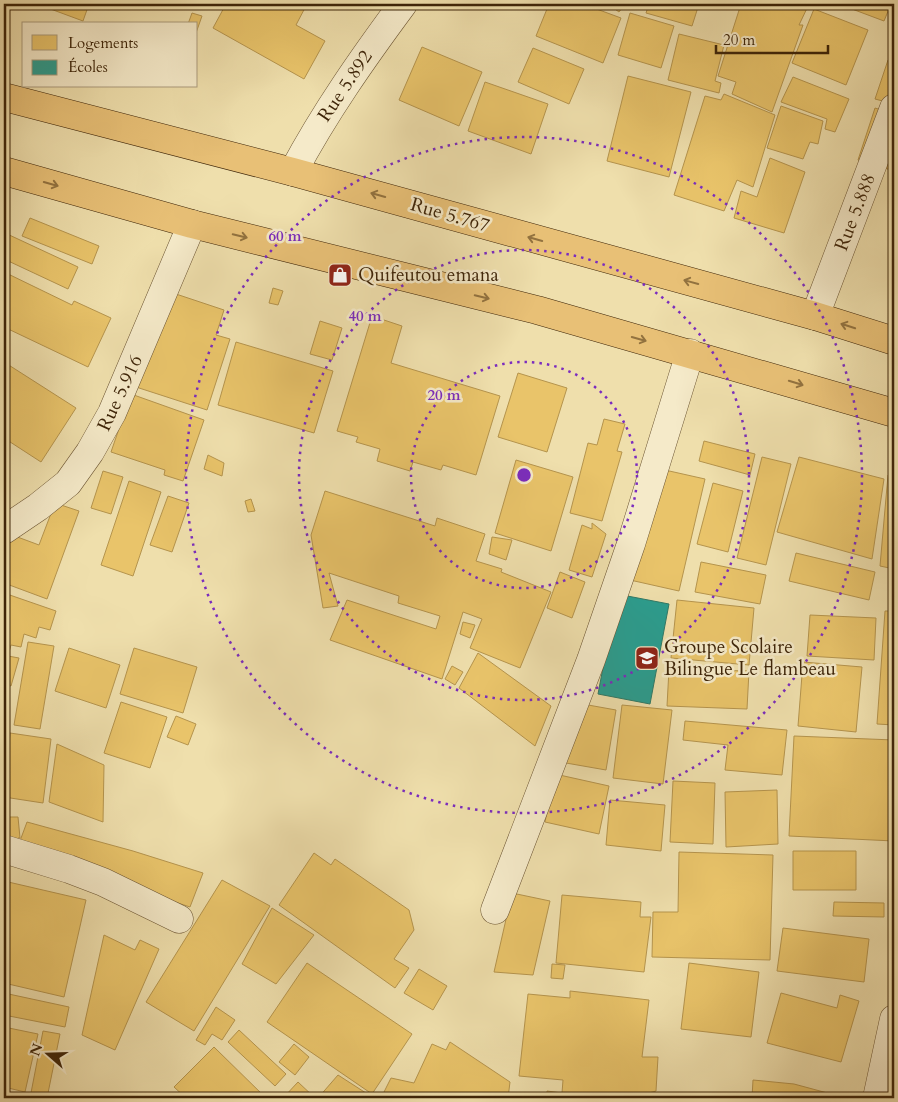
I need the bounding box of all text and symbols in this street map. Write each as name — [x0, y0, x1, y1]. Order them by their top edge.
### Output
legend — [22, 22, 198, 88]
scale bar — [716, 22, 828, 54]
text: 20 m — [723, 30, 755, 50]
text: Logements — [68, 33, 138, 53]
street label: Rue 5.892 — [312, 45, 379, 127]
text: Écoles — [68, 57, 108, 77]
street label: Rue 5.888 — [828, 169, 882, 255]
one-way arrow — [42, 180, 58, 190]
one-way arrow — [371, 190, 387, 200]
street label: Rue 5.767 — [407, 191, 493, 239]
text: 60 m — [268, 226, 302, 246]
one-way arrow — [231, 232, 247, 241]
one-way arrow — [527, 234, 543, 243]
shop icon: Quifeutou emana — [327, 262, 353, 288]
place label: Quifeutou emana — [358, 262, 499, 288]
one-way arrow — [684, 277, 700, 286]
one-way arrow — [474, 293, 490, 302]
text: 40 m — [348, 306, 382, 326]
one-way arrow — [840, 321, 856, 330]
one-way arrow — [631, 335, 647, 344]
street label: Rue 5.916 — [91, 351, 149, 435]
one-way arrow — [787, 378, 803, 388]
text: 20 m — [427, 385, 461, 405]
centre of rings — [515, 466, 533, 484]
place label: Groupe Scolaire Bilingue Le flambeau — [664, 634, 836, 682]
school or university icon: Groupe Scolaire Bilingue Le flambeau — [634, 645, 660, 671]
north arrow — [22, 1030, 72, 1080]
text: N — [25, 1041, 47, 1059]

